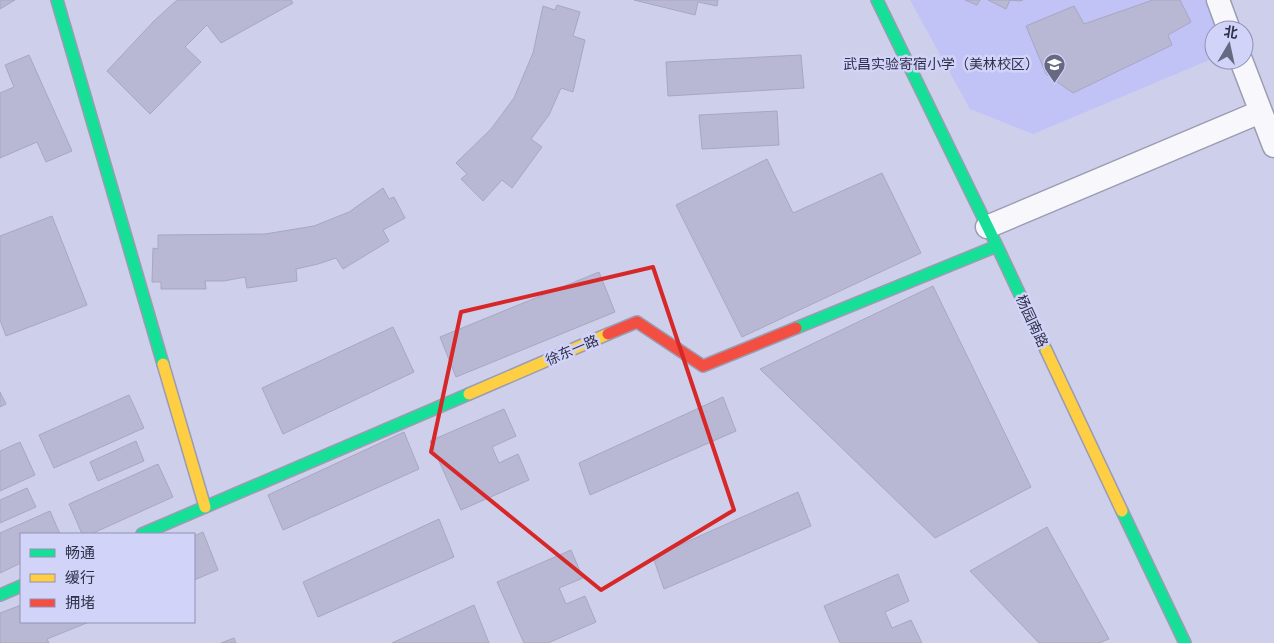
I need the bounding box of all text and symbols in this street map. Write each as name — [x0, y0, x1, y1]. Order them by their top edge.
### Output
north arrow — [1204, 20, 1254, 70]
text: 北 — [1223, 22, 1239, 42]
school or university icon: 武昌实验寄宿小学（美林校区） — [1043, 52, 1067, 83]
place label: 武昌实验寄宿小学（美林校区） — [843, 55, 1039, 73]
street label: 杨园南路 — [1012, 292, 1052, 350]
street label: 徐东一路 — [543, 331, 601, 369]
legend — [20, 533, 195, 623]
text: 畅通 — [65, 543, 95, 562]
text: 缓行 — [65, 568, 95, 587]
text: 拥堵 — [65, 593, 95, 612]

